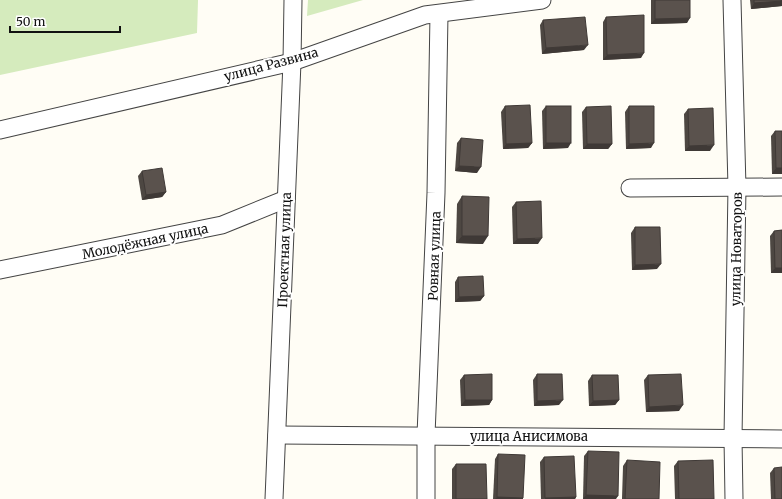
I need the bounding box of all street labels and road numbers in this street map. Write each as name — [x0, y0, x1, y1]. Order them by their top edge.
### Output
street label: улица Развина — [222, 44, 320, 85]
street label: улица Новаторов — [727, 191, 746, 306]
street label: Проектная улица — [274, 192, 295, 308]
street label: Ровная улица — [424, 211, 445, 301]
street label: Молодёжная улица — [81, 220, 210, 263]
street label: улица Анисимова — [470, 428, 588, 445]

